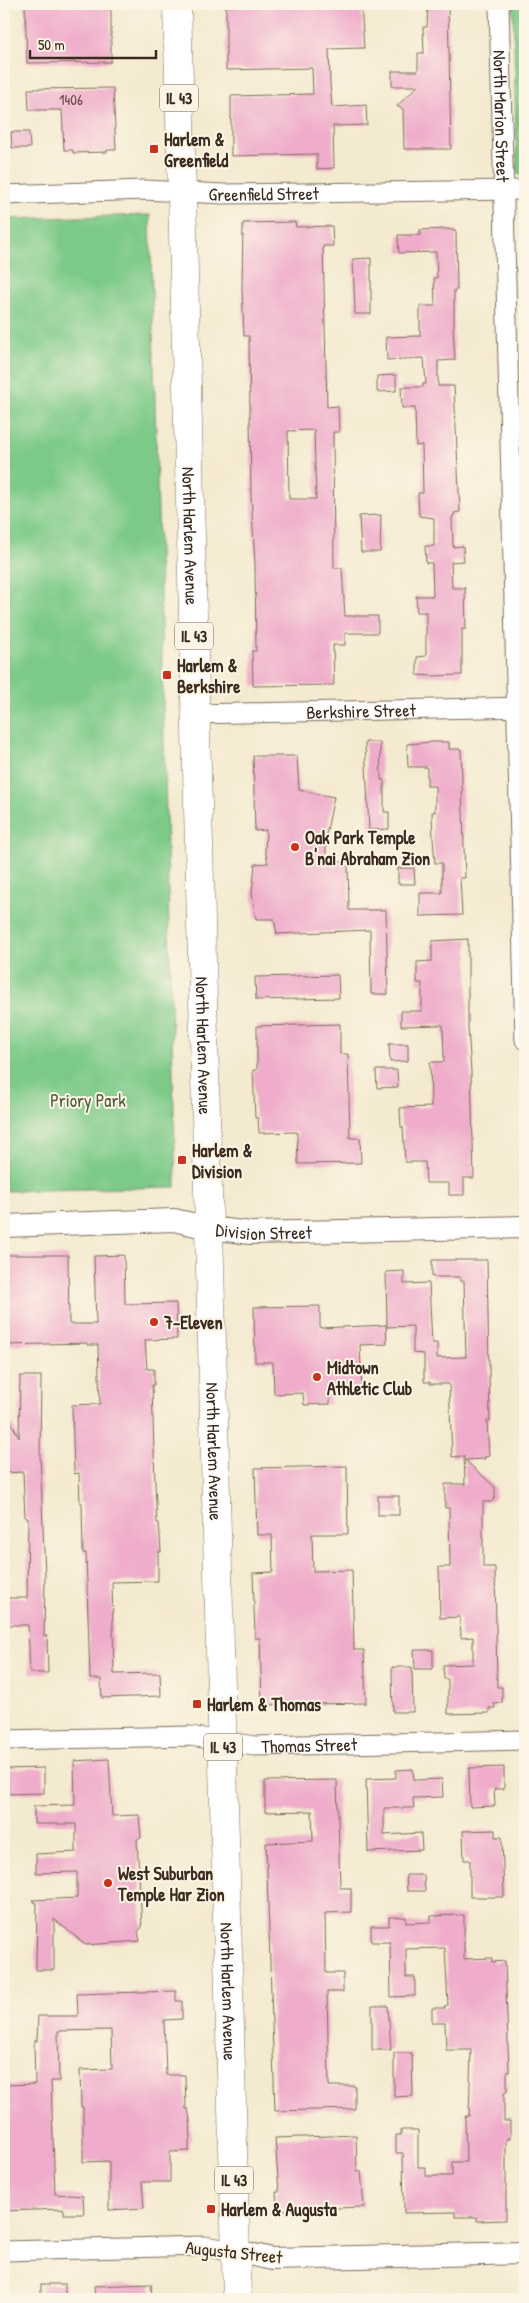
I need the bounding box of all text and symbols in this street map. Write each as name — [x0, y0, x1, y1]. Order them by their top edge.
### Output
scale bar — [30, 28, 156, 60]
text: 50 m — [38, 34, 65, 55]
street label: North Marion Street — [488, 50, 516, 183]
road number: IL 43 — [160, 85, 198, 112]
house number: 1406 — [59, 89, 83, 110]
place label: Harlem & Greenfield — [164, 127, 228, 173]
marker: Harlem & Greenfield — [148, 143, 160, 155]
street label: Greenfield Street — [208, 180, 320, 207]
street label: North Harlem Avenue — [177, 466, 205, 605]
road number: IL 43 — [175, 622, 213, 650]
place label: Harlem & Berkshire — [177, 653, 241, 699]
marker: Harlem & Berkshire — [161, 669, 173, 681]
street label: Berkshire Street — [306, 697, 417, 724]
place label: Oak Park Temple B'nai Abraham Zion — [305, 825, 430, 871]
marker: Oak Park Temple B'nai Abraham Zion — [289, 841, 301, 853]
street label: North Harlem Avenue — [190, 976, 219, 1115]
park label: Priory Park — [50, 1088, 126, 1113]
place label: Harlem & Division — [192, 1138, 253, 1184]
marker: Harlem & Division — [176, 1154, 188, 1166]
street label: Division Street — [214, 1216, 313, 1246]
place label: 7-Eleven — [163, 1310, 223, 1335]
marker: 7-Eleven — [148, 1316, 160, 1328]
place label: Midtown Athletic Club — [327, 1355, 413, 1401]
marker: Midtown Athletic Club — [311, 1371, 323, 1383]
street label: North Harlem Avenue — [201, 1382, 229, 1521]
place label: Harlem & Thomas — [207, 1692, 321, 1717]
marker: Harlem & Thomas — [191, 1698, 203, 1710]
street label: Thomas Street — [261, 1731, 358, 1758]
road number: IL 43 — [204, 1734, 242, 1760]
place label: West Suburban Temple Har Zion — [117, 1861, 225, 1908]
marker: West Suburban Temple Har Zion — [102, 1877, 114, 1889]
street label: North Harlem Avenue — [215, 1922, 243, 2061]
road number: IL 43 — [215, 2166, 253, 2194]
place label: Harlem & Augusta — [221, 2197, 338, 2223]
marker: Harlem & Augusta — [205, 2203, 217, 2215]
street label: Augusta Street — [184, 2234, 285, 2270]

